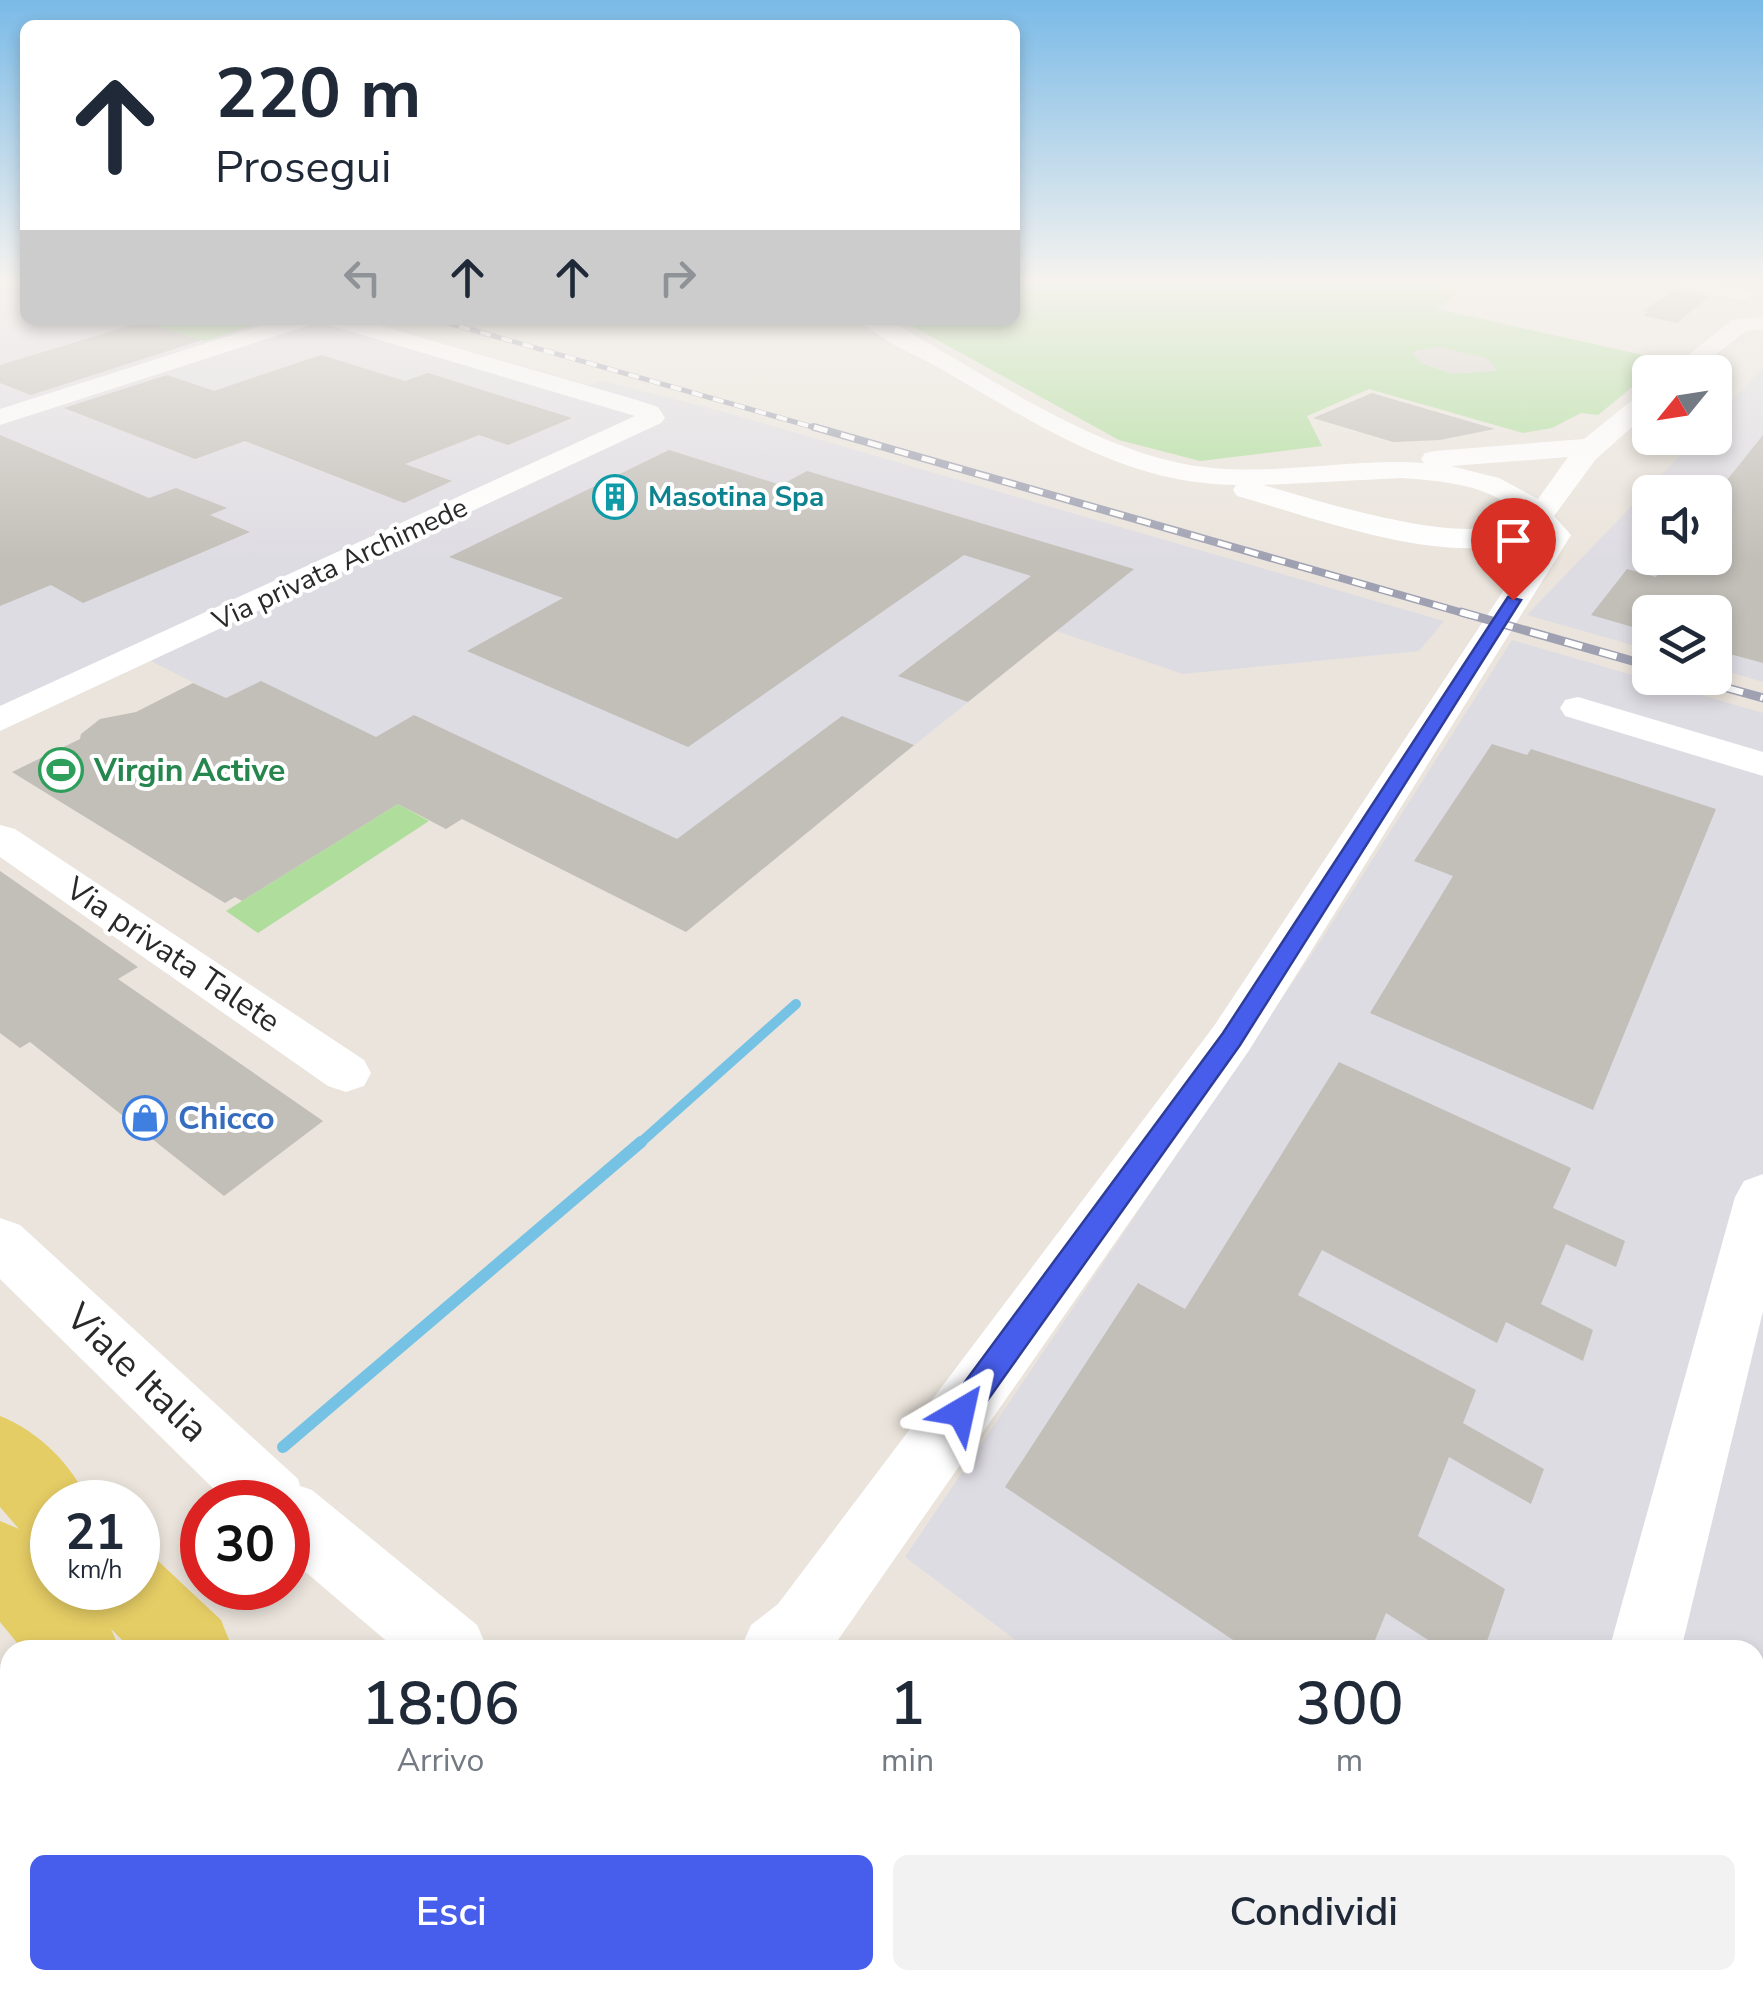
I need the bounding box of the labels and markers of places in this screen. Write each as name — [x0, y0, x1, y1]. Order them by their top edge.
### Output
building icon: Masotina Spa — [592, 474, 638, 520]
place label: Masotina Spa — [648, 478, 824, 516]
pin — [1471, 498, 1556, 601]
sports icon: Virgin Active — [38, 747, 84, 793]
place label: Virgin Active — [93, 749, 285, 792]
shop icon: Chicco — [122, 1095, 168, 1141]
place label: Chicco — [178, 1097, 275, 1140]

